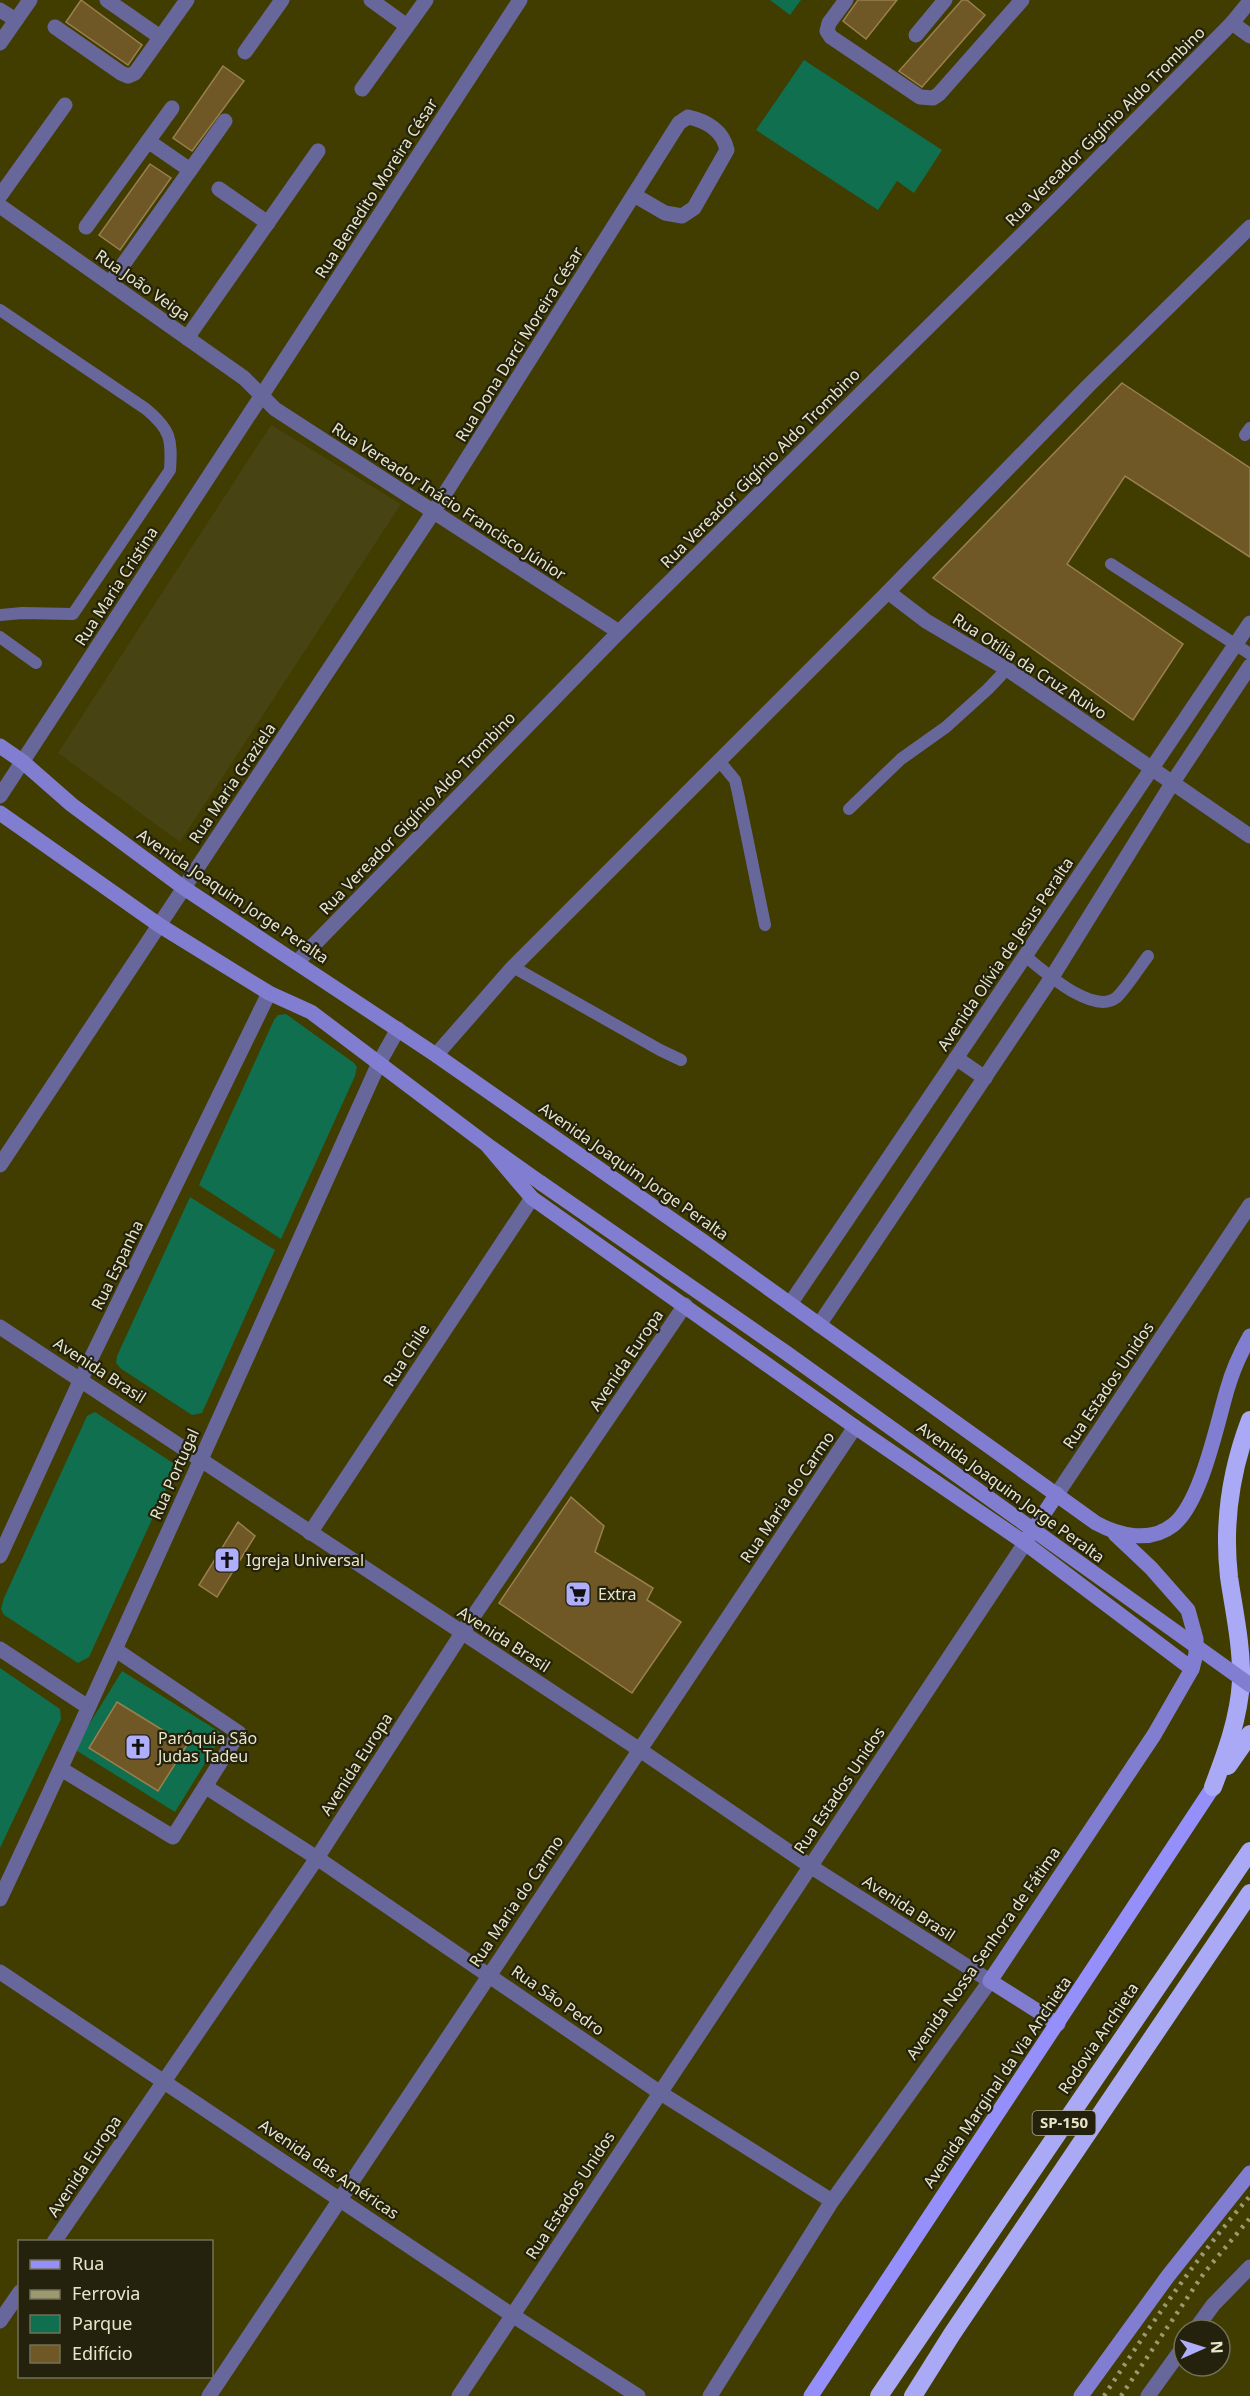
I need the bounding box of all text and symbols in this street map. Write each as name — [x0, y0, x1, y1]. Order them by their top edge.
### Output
street label: Rua Vereador Gigínio Aldo Trombino — [1000, 21, 1210, 231]
street label: Rua Benedito Moreira César — [309, 93, 443, 282]
street label: Rua Dona Darci Moreira César — [450, 242, 588, 446]
street label: Rua João Veiga — [91, 244, 195, 326]
street label: Rua Vereador Gigínio Aldo Trombino — [655, 363, 865, 573]
street label: Rua Vereador Inácio Francisco Júnior — [328, 417, 571, 585]
street label: Rua Maria Cristina — [69, 522, 163, 650]
street label: Rua Otília da Cruz Ruivo — [949, 608, 1111, 724]
street label: Rua Vereador Gigínio Aldo Trombino — [314, 707, 520, 919]
street label: Rua Maria Graziela — [183, 718, 281, 848]
street label: Avenida Joaquim Jorge Peralta — [133, 823, 333, 969]
street label: Avenida Olívia de Jesus Peralta — [932, 853, 1078, 1055]
street label: Avenida Joaquim Jorge Peralta — [535, 1097, 733, 1245]
street label: Rua Espanha — [86, 1217, 148, 1313]
street label: Avenida Europa — [584, 1305, 668, 1415]
street label: Rua Estados Unidos — [1057, 1317, 1159, 1453]
street label: Rua Chile — [378, 1320, 434, 1390]
street label: Avenida Brasil — [50, 1332, 150, 1408]
street label: Avenida Joaquim Jorge Peralta — [913, 1416, 1109, 1568]
street label: Rua Portugal — [144, 1425, 204, 1523]
street label: Rua Maria do Carmo — [735, 1427, 839, 1567]
church icon: Igreja Universal — [212, 1545, 242, 1575]
place label: Igreja Universal — [246, 1549, 364, 1571]
supermarket icon: Extra — [563, 1579, 593, 1609]
place label: Extra — [598, 1583, 636, 1605]
street label: Avenida Brasil — [454, 1601, 554, 1677]
street label: Avenida Europa — [315, 1709, 397, 1819]
street label: Rua Estados Unidos — [788, 1722, 890, 1858]
place label: Paróquia São Judas Tadeu — [156, 1727, 257, 1767]
church icon: Paróquia São Judas Tadeu — [123, 1732, 153, 1762]
street label: Rua Maria do Carmo — [464, 1831, 568, 1971]
street label: Avenida Nossa Senhora de Fátima — [901, 1842, 1065, 2064]
street label: Avenida Brasil — [859, 1870, 959, 1946]
street label: Rua São Pedro — [507, 1960, 609, 2040]
street label: Avenida Marginal da Via Anchieta — [918, 1972, 1076, 2192]
street label: Rodovia Anchieta — [1053, 1978, 1143, 2098]
street label: Avenida Europa — [42, 2111, 126, 2221]
road number: SP-150 — [1032, 2111, 1096, 2135]
street label: Avenida das Américas — [255, 2114, 403, 2224]
street label: Rua Estados Unidos — [520, 2127, 620, 2263]
legend — [18, 2240, 213, 2378]
text: Rua — [72, 2251, 104, 2275]
text: Ferrovia — [72, 2281, 140, 2305]
text: Parque — [72, 2311, 132, 2335]
north arrow — [1172, 2318, 1232, 2378]
text: N — [1206, 2340, 1228, 2354]
text: Edifício — [72, 2341, 133, 2365]

